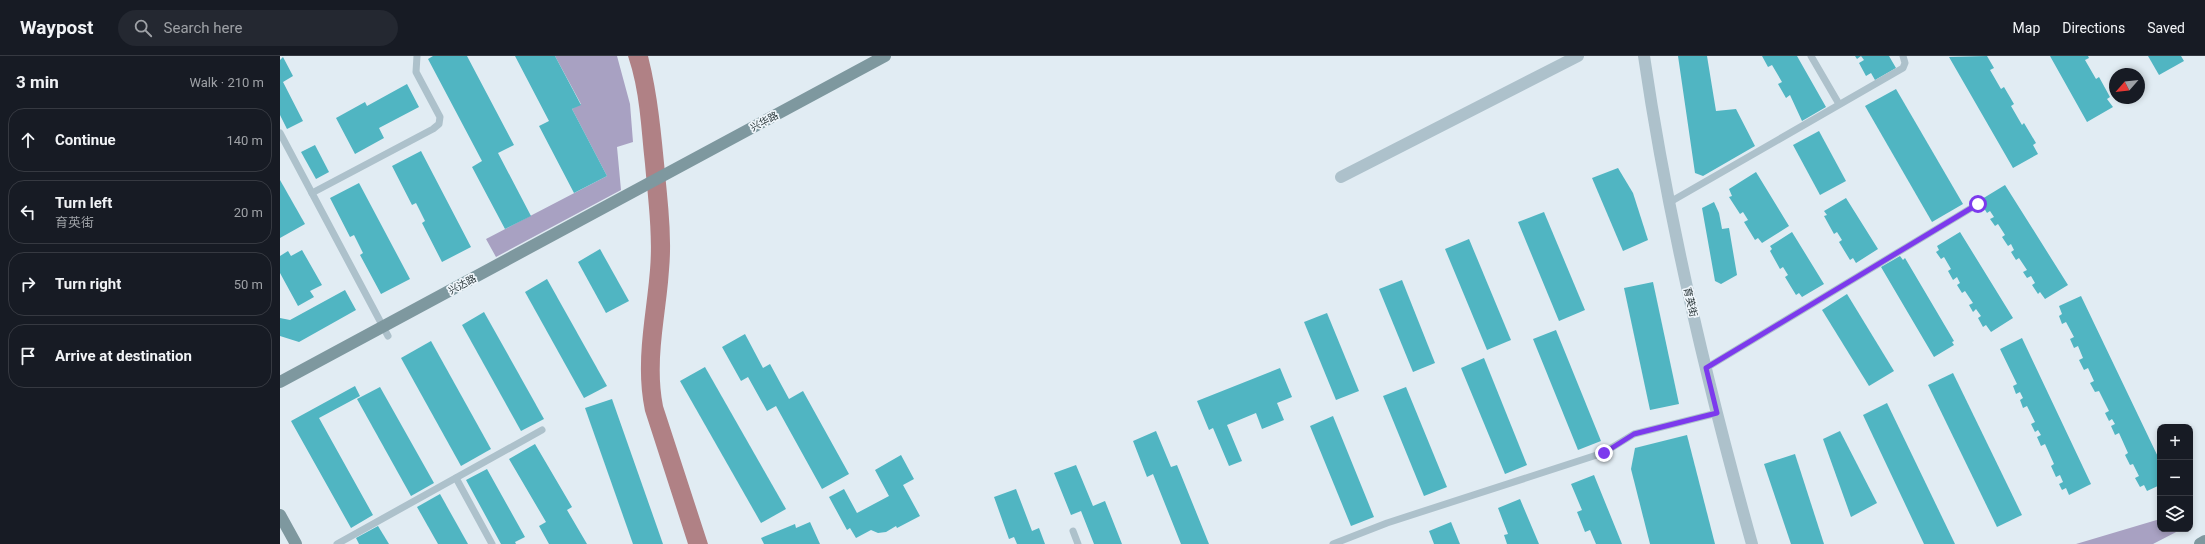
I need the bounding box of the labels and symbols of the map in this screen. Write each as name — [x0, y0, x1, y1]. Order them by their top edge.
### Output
north arrow — [2109, 68, 2145, 104]
street label: 兴华路 — [748, 110, 780, 133]
route start — [1969, 195, 1987, 213]
street label: 兴达路 — [446, 273, 478, 296]
street label: 育英街 — [1682, 286, 1699, 318]
route end — [1595, 444, 1613, 462]

